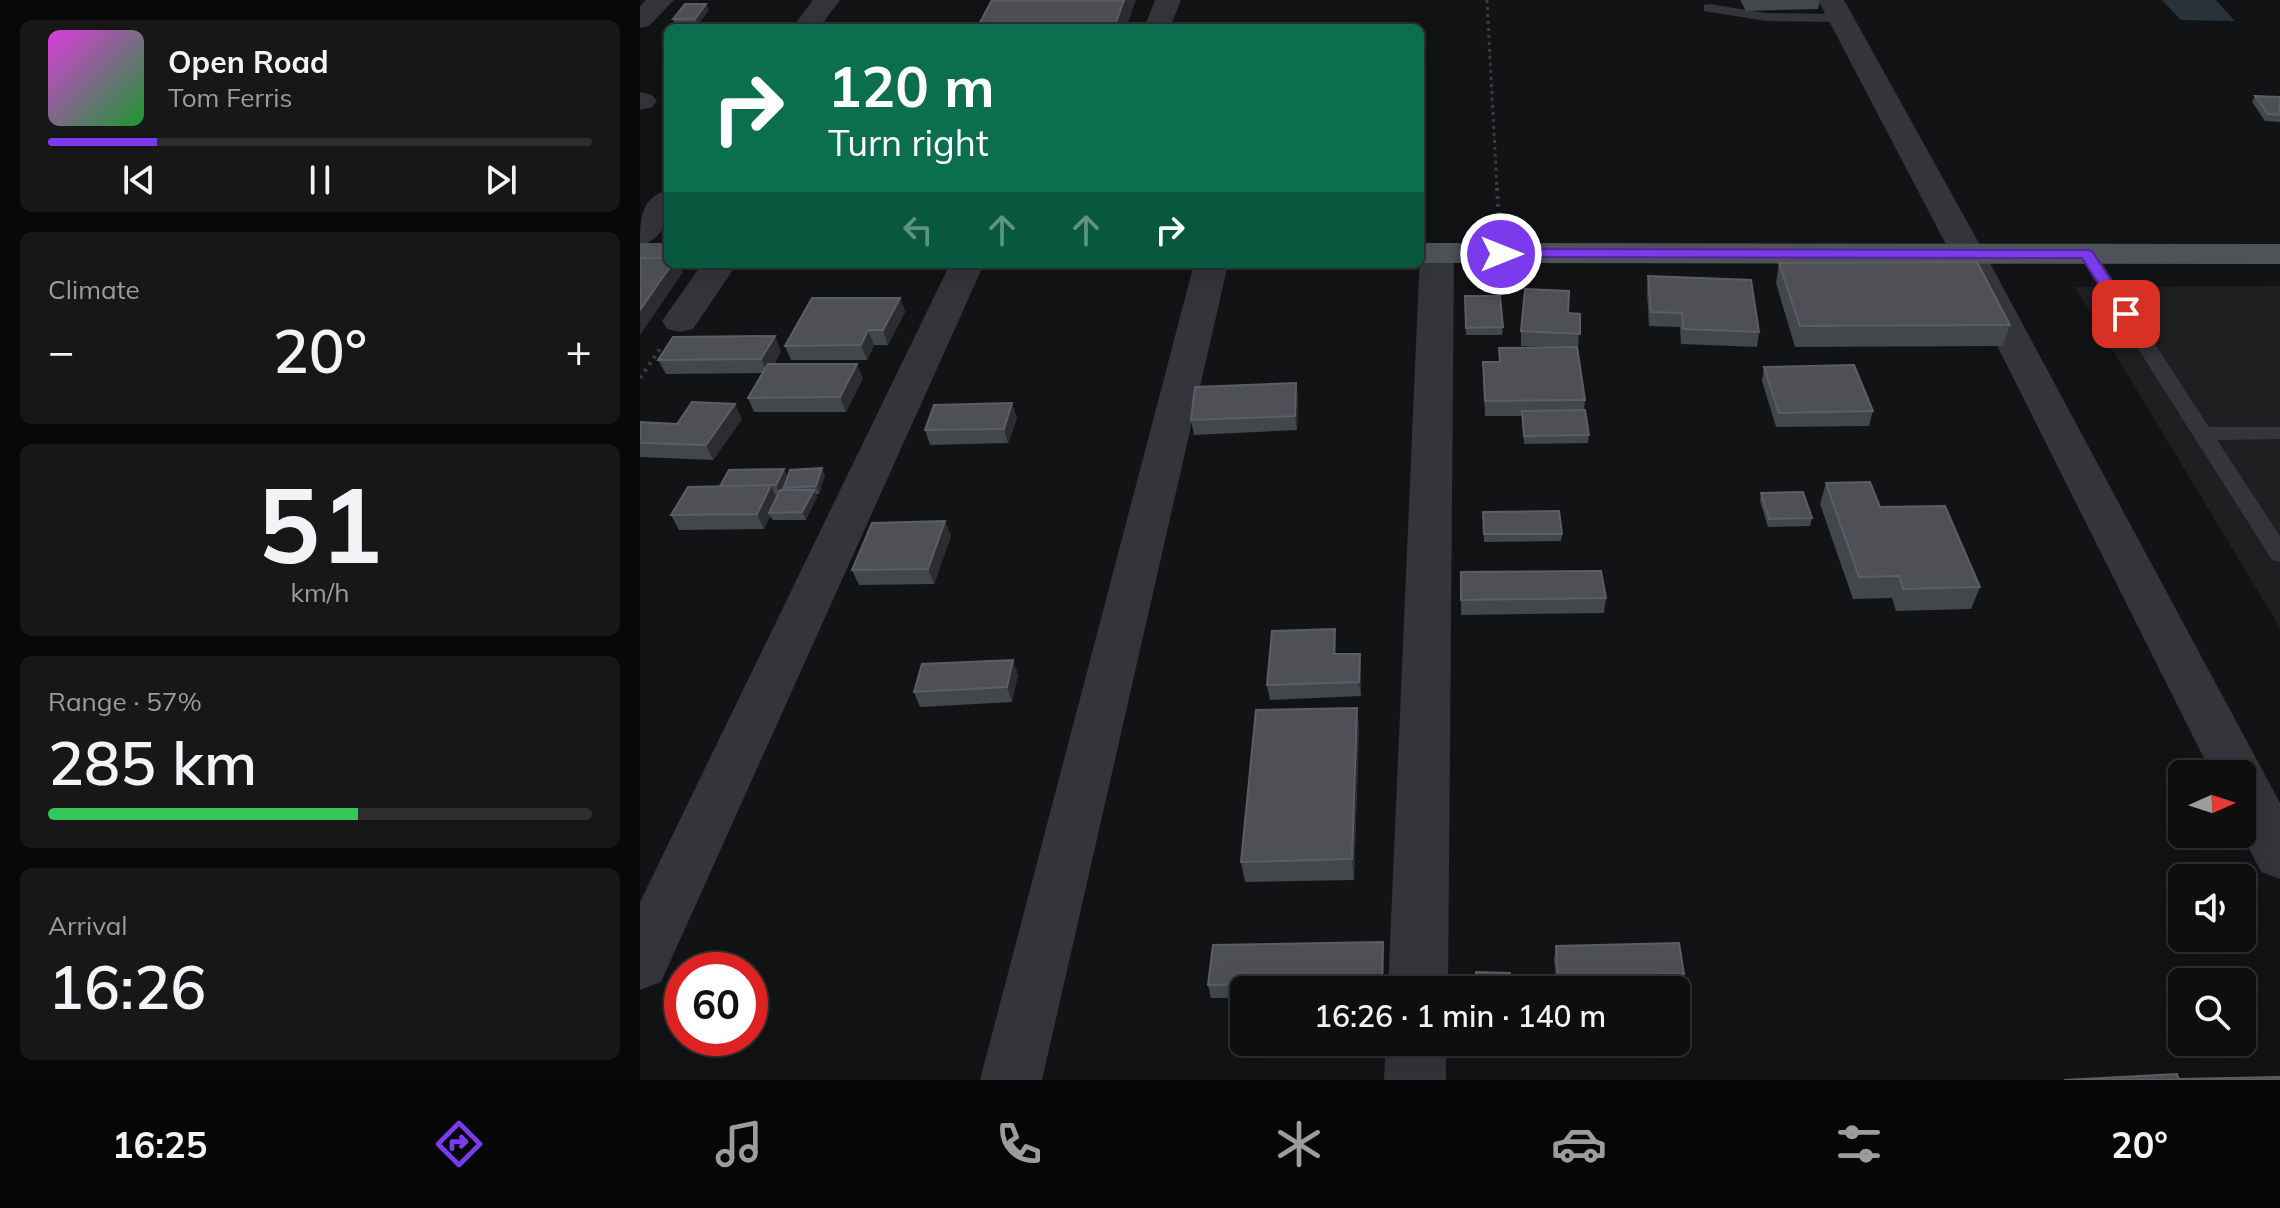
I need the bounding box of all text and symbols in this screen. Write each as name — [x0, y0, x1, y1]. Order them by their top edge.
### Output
text: Open Road — [168, 43, 329, 81]
text: 120 m — [828, 51, 995, 121]
icon: right — [696, 56, 800, 160]
text: Tom Ferris — [168, 81, 292, 114]
text: Turn right — [828, 120, 989, 165]
icon: previous — [117, 158, 161, 202]
icon: pause — [298, 158, 342, 202]
icon: next — [479, 158, 523, 202]
icon: left — [896, 208, 940, 252]
icon: ahead — [980, 208, 1024, 252]
icon: ahead — [1064, 208, 1108, 252]
icon: right — [1148, 208, 1192, 252]
position arrow — [1459, 212, 1543, 296]
text: Climate — [48, 273, 140, 306]
pin — [2092, 280, 2160, 348]
icon: arrive — [2104, 292, 2148, 336]
text: 20° — [273, 313, 367, 388]
text: − — [48, 323, 74, 378]
text: + — [566, 323, 592, 378]
text: 51 — [258, 458, 382, 589]
text: km/h — [291, 576, 349, 609]
text: Range · 57% — [48, 685, 202, 718]
text: 285 km — [48, 725, 257, 800]
north arrow — [2168, 760, 2256, 848]
map controls — [2168, 760, 2256, 1056]
button: sound — [2168, 864, 2256, 952]
text: Arrival — [48, 909, 128, 942]
text: 16:26 — [48, 949, 206, 1024]
speed limit sign: 60 — [664, 952, 768, 1056]
button: search — [2168, 968, 2256, 1056]
text: 16:26 · 1 min · 140 m — [1314, 997, 1606, 1035]
icon: directions — [431, 1116, 487, 1172]
icon: music — [711, 1116, 767, 1172]
icon: phone — [991, 1116, 1047, 1172]
icon: climate — [1271, 1116, 1327, 1172]
icon: car — [1551, 1116, 1607, 1172]
icon: filters — [1831, 1116, 1887, 1172]
text: 16:25 — [112, 1122, 207, 1167]
text: 20° — [2111, 1122, 2168, 1167]

